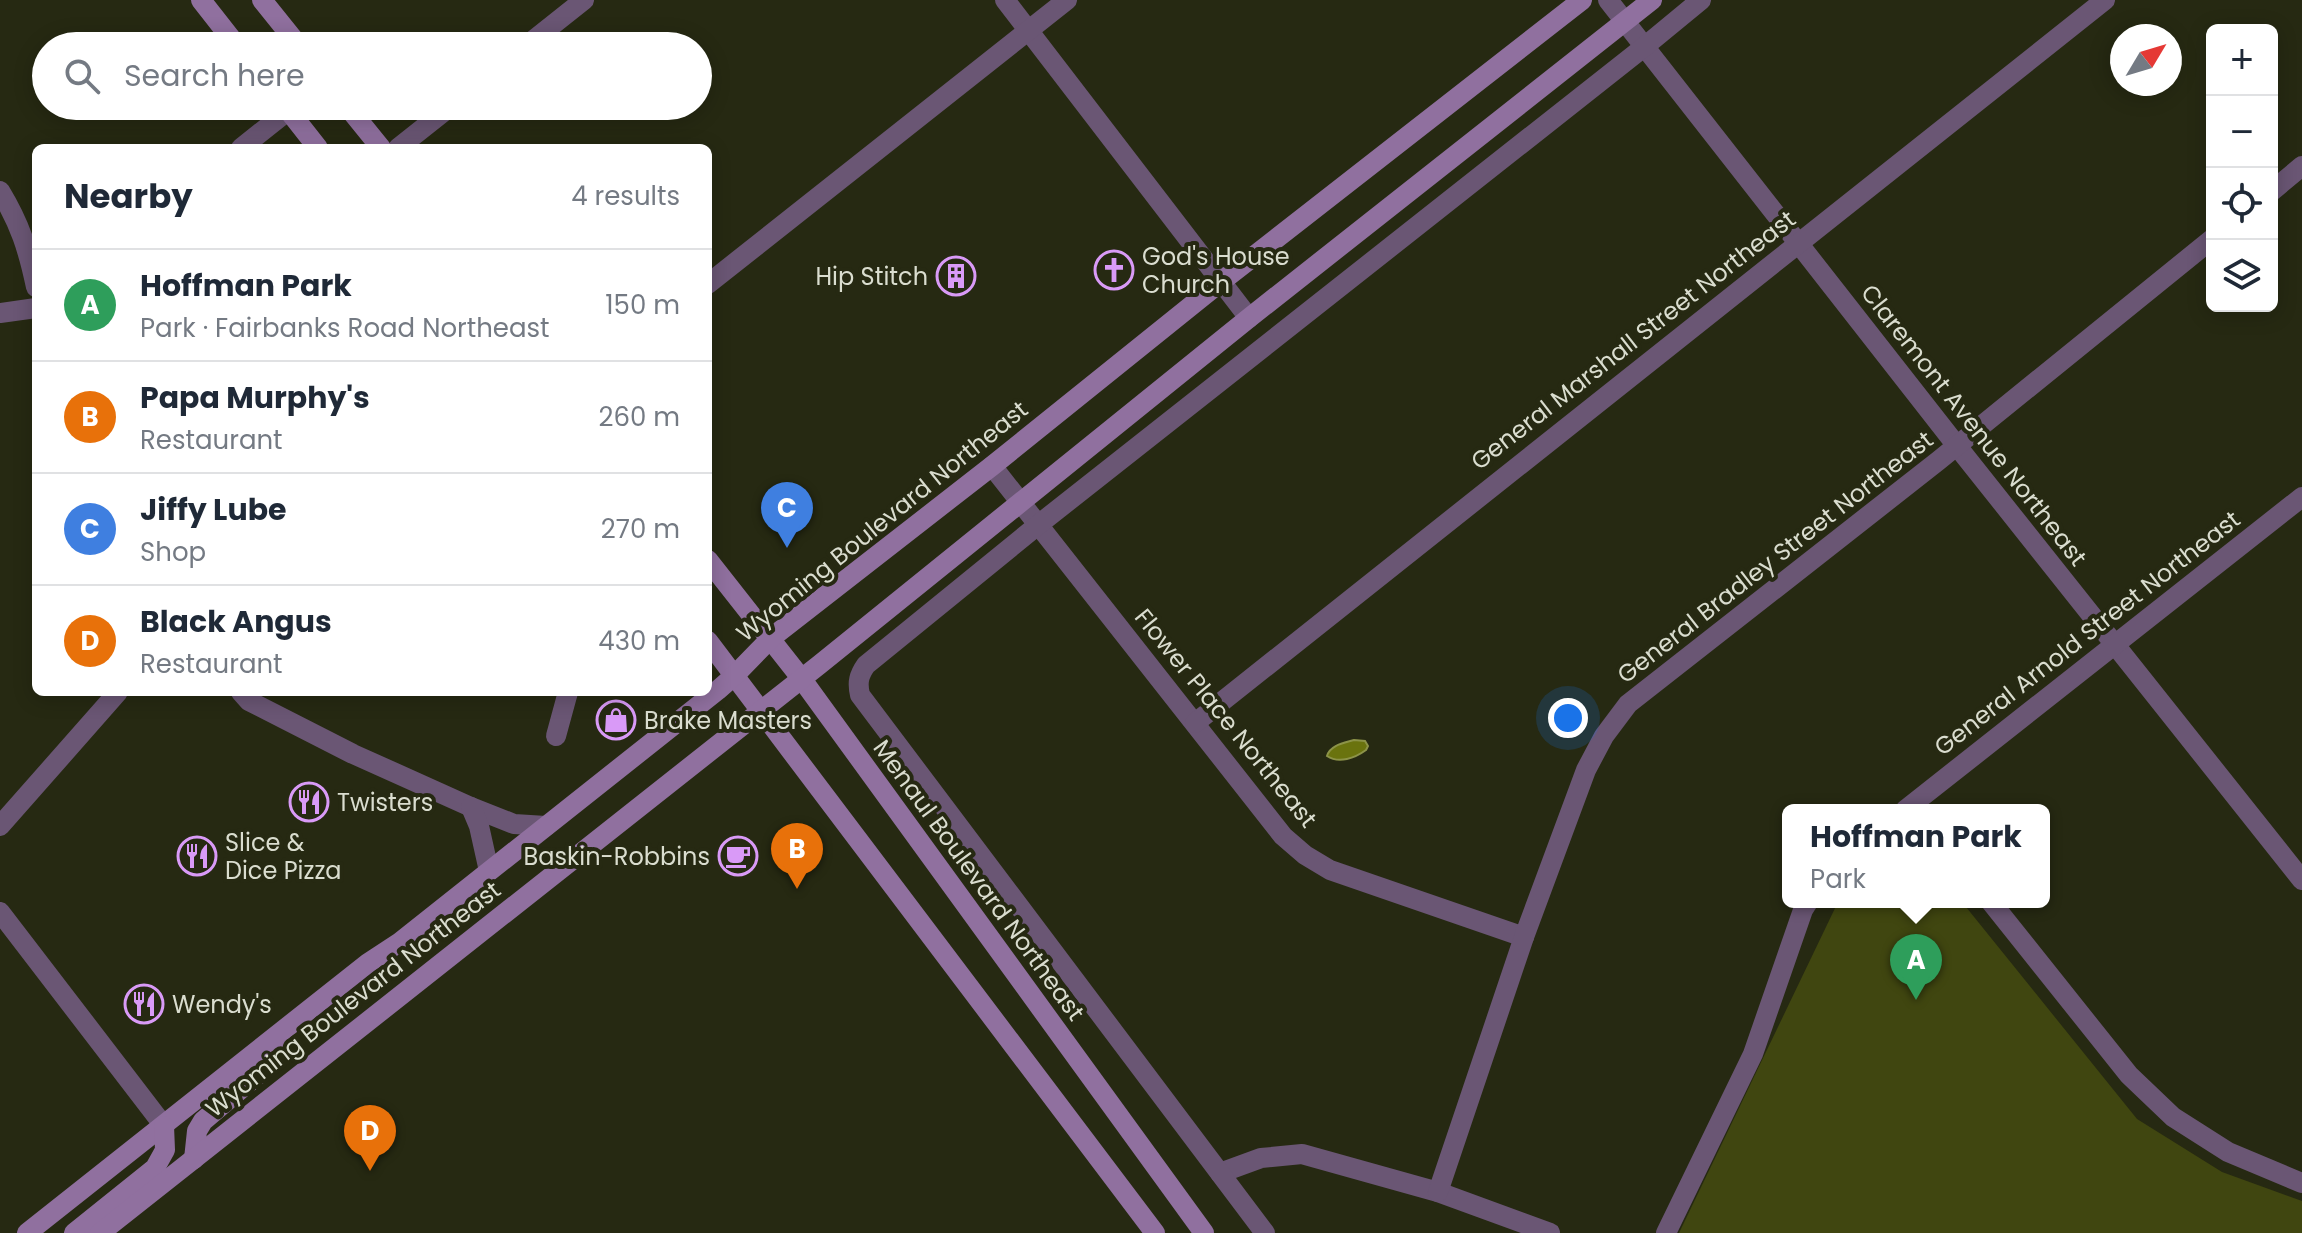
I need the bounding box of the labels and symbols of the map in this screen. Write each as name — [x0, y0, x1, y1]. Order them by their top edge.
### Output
north arrow — [2110, 24, 2182, 96]
street label: General Marshall Street Northeast — [1464, 203, 1802, 477]
place label: God's House Church — [1142, 240, 1290, 301]
church icon: God's House Church — [1093, 249, 1135, 291]
building icon: Hip Stitch — [935, 255, 977, 297]
place label: Hip Stitch — [815, 260, 928, 293]
street label: Claremont Avenue Northeast — [1853, 277, 2095, 573]
street label: Wyoming Boulevard Northeast — [729, 393, 1035, 649]
street label: General Bradley Street Northeast — [1610, 423, 1940, 691]
pin: C — [761, 482, 813, 548]
street label: General Arnold Street Northeast — [1927, 503, 2247, 763]
street label: Flower Place Northeast — [1127, 602, 1325, 834]
your location — [1548, 698, 1588, 738]
shop icon: Brake Masters — [595, 699, 637, 741]
place label: Brake Masters — [644, 704, 812, 737]
street label: Menaul Boulevard Northeast — [866, 733, 1092, 1027]
restaurant icon: Twisters — [288, 781, 330, 823]
place label: Twisters — [337, 786, 433, 819]
pin: B — [771, 823, 823, 889]
place label: Slice & Dice Pizza — [225, 826, 342, 887]
restaurant icon: Slice & Dice Pizza — [176, 835, 218, 877]
cafe icon: Baskin-Robbins — [717, 835, 759, 877]
place label: Baskin-Robbins — [523, 840, 710, 873]
street label: Wyoming Boulevard Northeast — [199, 873, 507, 1125]
pin: A — [1890, 934, 1942, 1000]
restaurant icon: Wendy's — [123, 983, 165, 1025]
place label: Wendy's — [172, 988, 272, 1021]
pin: D — [344, 1105, 396, 1171]

